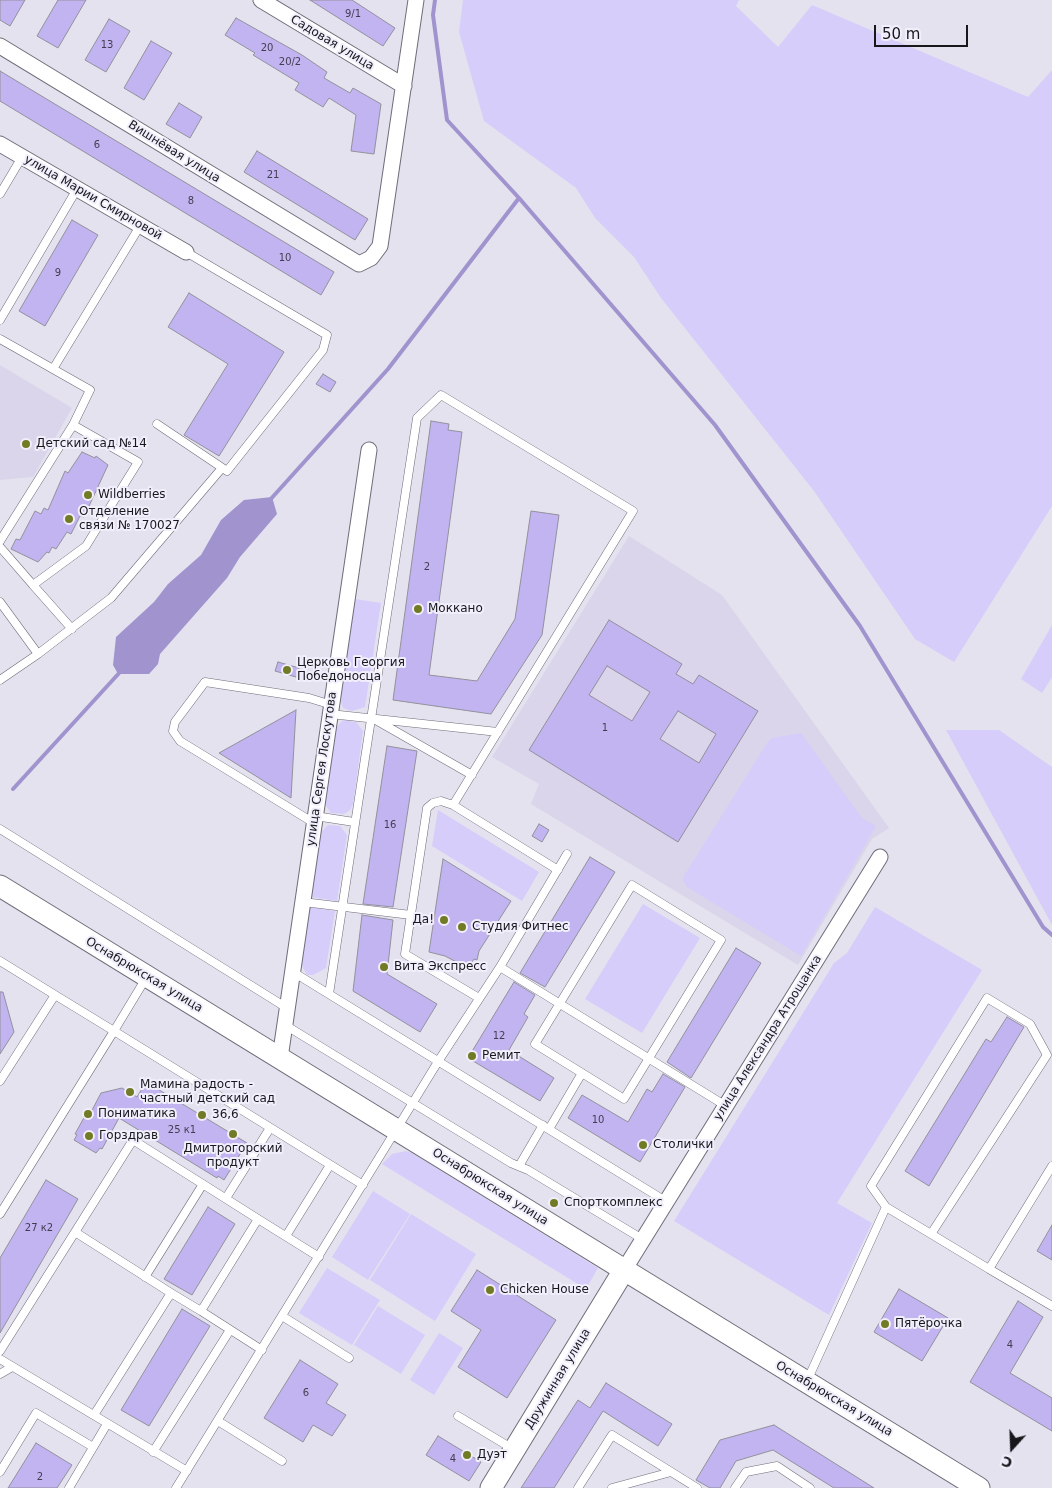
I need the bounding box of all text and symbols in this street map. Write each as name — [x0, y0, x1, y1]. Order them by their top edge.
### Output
house number: 9/1 — [345, 8, 361, 20]
street label: Садовая улица — [288, 12, 376, 74]
scale bar — [877, 15, 971, 47]
text: 50 m — [882, 25, 920, 43]
house number: 13 — [101, 39, 113, 51]
house number: 20 — [261, 42, 273, 54]
house number: 20/2 — [279, 56, 301, 68]
street label: Вишнёвая улица — [125, 118, 223, 186]
house number: 6 — [94, 139, 100, 151]
street label: улица Марии Смирновой — [21, 153, 165, 243]
house number: 21 — [267, 169, 279, 181]
house number: 8 — [188, 195, 194, 207]
house number: 10 — [279, 252, 291, 264]
house number: 9 — [55, 267, 61, 279]
place label: Детский сад №14 — [36, 437, 147, 451]
marker: Детский сад №14 — [20, 438, 32, 450]
place label: Wildberries — [98, 488, 166, 502]
marker: Wildberries — [82, 489, 94, 501]
place label: Отделение связи № 170027 — [79, 505, 180, 533]
marker: Отделение связи № 170027 — [63, 513, 75, 525]
house number: 2 — [424, 561, 430, 573]
place label: Моккано — [428, 602, 483, 616]
marker: Моккано — [412, 603, 424, 615]
place label: Церковь Георгия Победоносца — [297, 656, 405, 684]
marker: Церковь Георгия Победоносца — [281, 664, 293, 676]
street label: улица Сергея Лоскутова — [304, 691, 340, 847]
house number: 1 — [602, 722, 608, 734]
house number: 16 — [384, 819, 396, 831]
place label: Да! — [412, 913, 434, 927]
marker: Да! — [438, 914, 450, 926]
place label: Студия Фитнес — [472, 920, 569, 934]
marker: Студия Фитнес — [456, 921, 468, 933]
street label: Оснабрюкская улица — [83, 934, 205, 1016]
street label: улица Александра Атрощанка — [711, 953, 825, 1123]
place label: Вита Экспресс — [394, 960, 486, 974]
marker: Вита Экспресс — [378, 961, 390, 973]
house number: 12 — [493, 1030, 505, 1042]
place label: Ремит — [482, 1049, 520, 1063]
marker: Ремит — [466, 1050, 478, 1062]
place label: Мамина радость - частный детский сад — [140, 1078, 275, 1106]
marker: Мамина радость - частный детский сад — [124, 1086, 136, 1098]
place label: Пониматика — [98, 1107, 176, 1121]
marker: Пониматика — [82, 1108, 94, 1120]
place label: 36,6 — [212, 1108, 239, 1122]
marker: 36,6 — [196, 1109, 208, 1121]
house number: 10 — [592, 1114, 604, 1126]
house number: 25 к1 — [168, 1124, 196, 1136]
marker: Дмитрогорский продукт — [227, 1128, 239, 1140]
place label: Горздрав — [99, 1129, 158, 1143]
marker: Горздрав — [83, 1130, 95, 1142]
place label: Столички — [653, 1138, 713, 1152]
marker: Столички — [637, 1139, 649, 1151]
place label: Дмитрогорский продукт — [184, 1142, 282, 1170]
street label: Оснабрюкская улица — [429, 1145, 551, 1229]
place label: Спорткомплекс — [564, 1196, 663, 1210]
marker: Спорткомплекс — [548, 1197, 560, 1209]
house number: 27 к2 — [25, 1222, 53, 1234]
place label: Chicken House — [500, 1283, 589, 1297]
marker: Chicken House — [484, 1284, 496, 1296]
place label: Пятёрочка — [895, 1317, 962, 1331]
marker: Пятёрочка — [879, 1318, 891, 1330]
street label: Дружинная улица — [522, 1326, 594, 1432]
house number: 4 — [1007, 1339, 1013, 1351]
street label: Оснабрюкская улица — [773, 1358, 895, 1440]
house number: 6 — [303, 1387, 309, 1399]
north arrow — [987, 1423, 1037, 1473]
place label: Дуэт — [477, 1448, 507, 1462]
marker: Дуэт — [461, 1449, 473, 1461]
house number: 4 — [450, 1453, 456, 1465]
text: С — [999, 1453, 1014, 1471]
house number: 2 — [37, 1471, 43, 1483]

